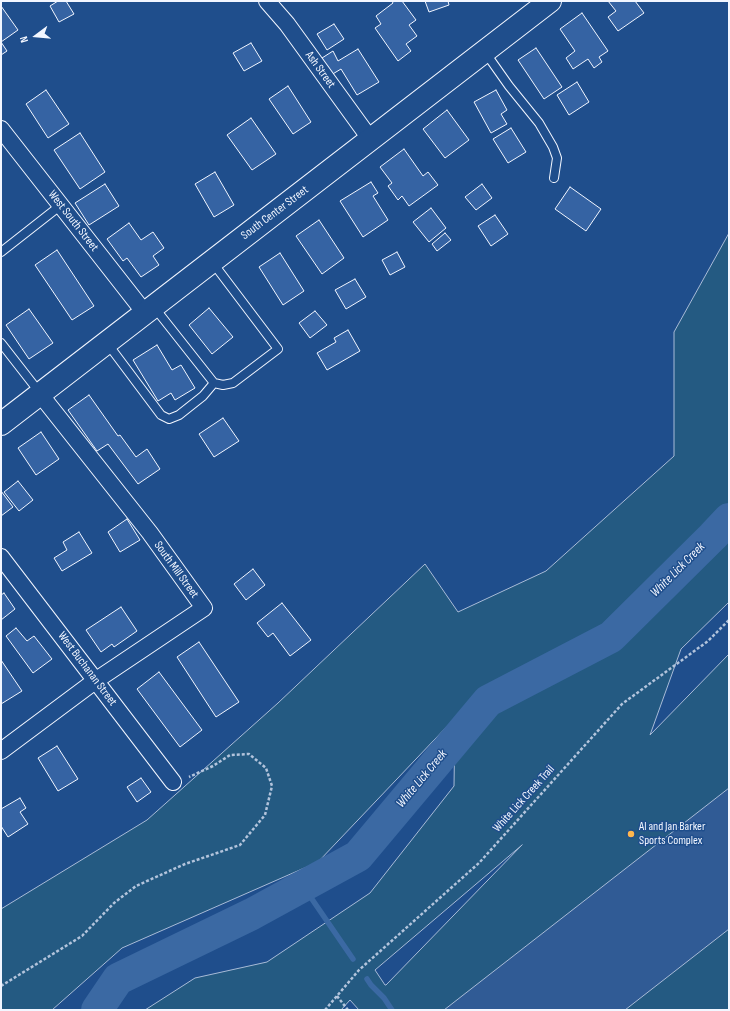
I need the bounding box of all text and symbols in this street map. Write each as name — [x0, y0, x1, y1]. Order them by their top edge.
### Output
north arrow — [16, 16, 56, 56]
text: N — [17, 35, 31, 44]
street label: Ash Street — [302, 49, 338, 91]
street label: South Center Street — [238, 183, 312, 243]
street label: West South Street — [45, 188, 101, 254]
street label: South Mill Street — [151, 539, 201, 601]
water label: White Lick Creek — [647, 539, 709, 601]
street label: West Buchanan Street — [54, 629, 120, 709]
water label: White Lick Creek — [393, 747, 451, 811]
street label: White Lick Creek Trail — [490, 763, 558, 835]
place label: Al and Jan Barker Sports Complex — [639, 820, 705, 848]
marker: Al and Jan Barker Sports Complex — [626, 829, 636, 839]

